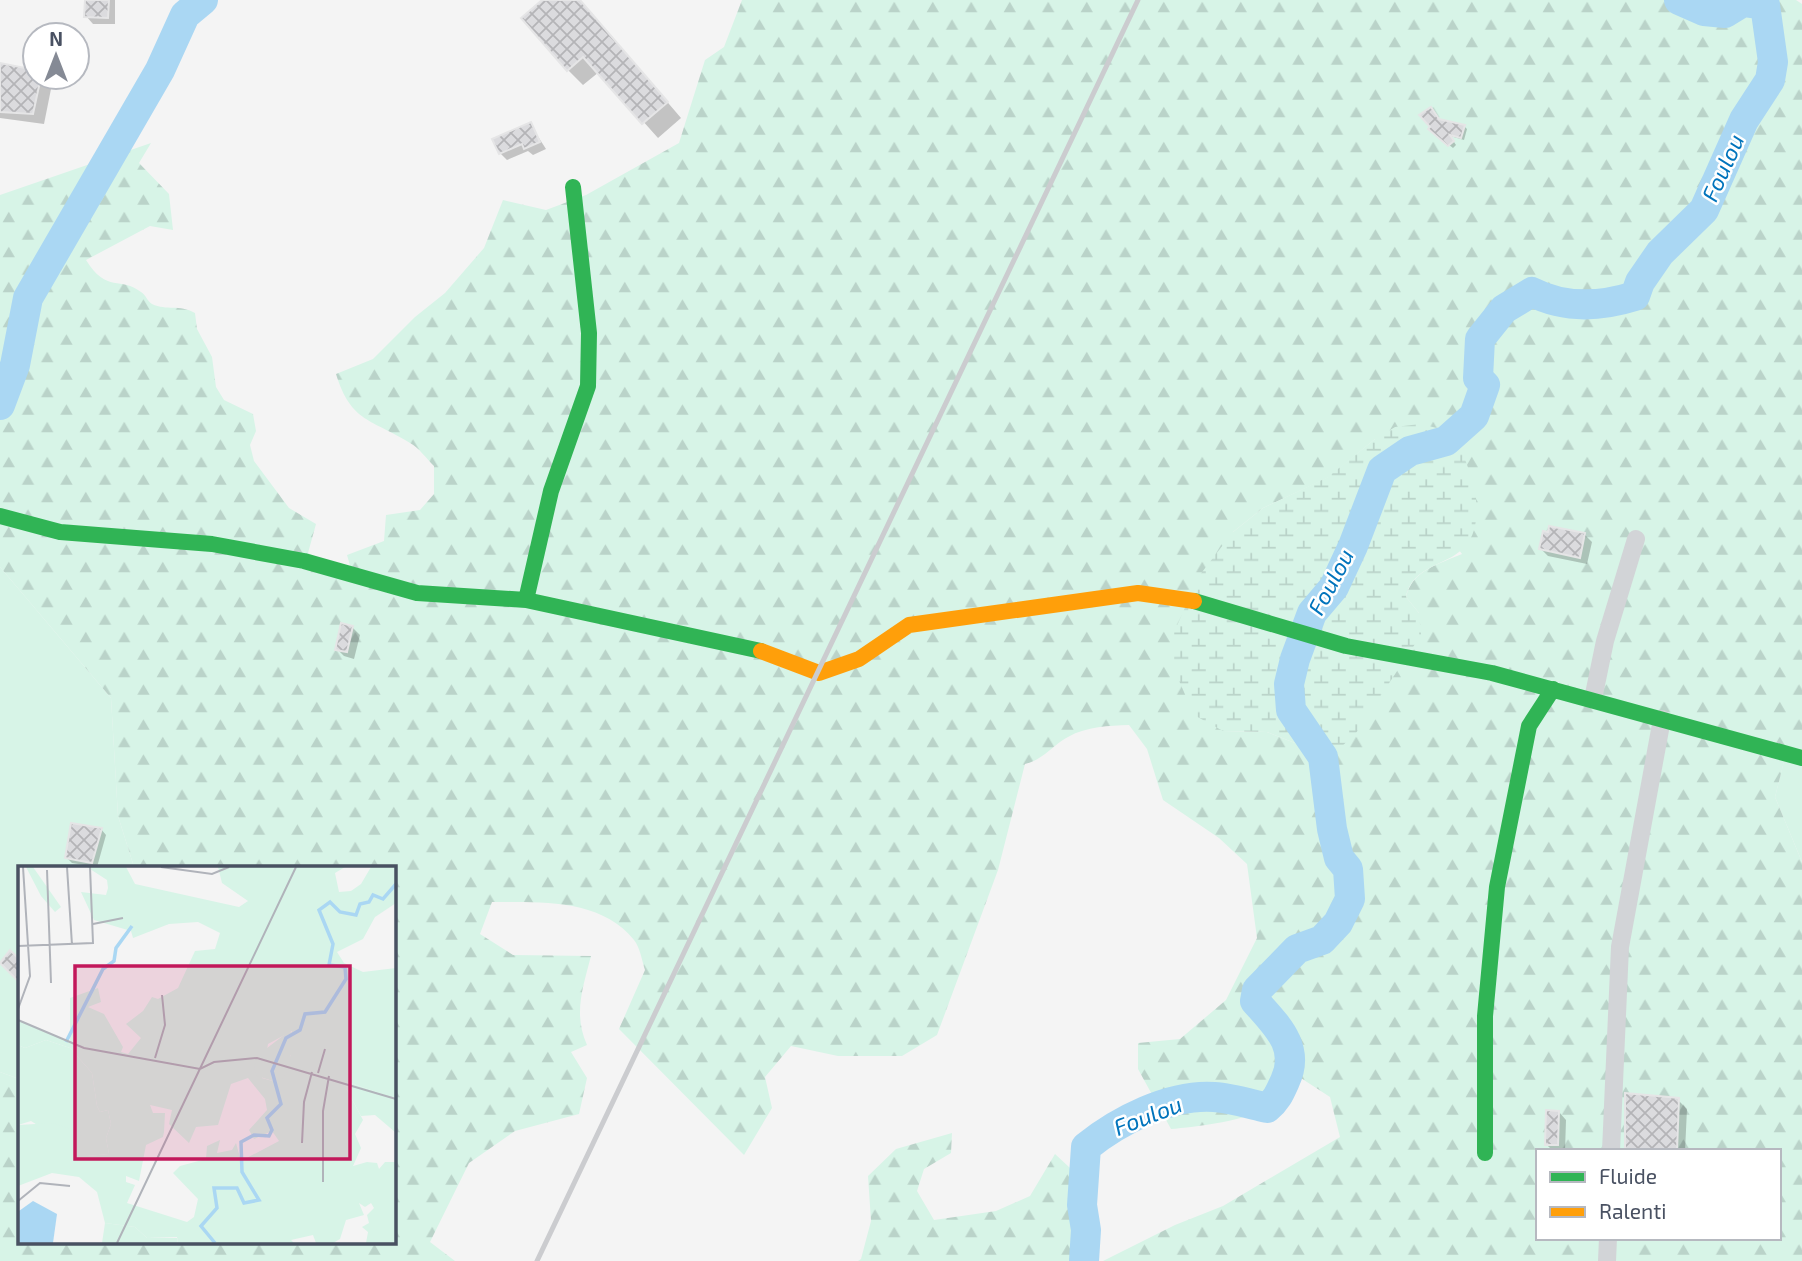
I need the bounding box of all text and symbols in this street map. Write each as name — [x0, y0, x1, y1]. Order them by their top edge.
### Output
north arrow — [21, 21, 91, 91]
text: N — [49, 27, 63, 50]
water label: Foulou — [1695, 130, 1749, 206]
water label: Foulou — [1301, 544, 1359, 619]
inset map — [18, 866, 396, 1244]
water label: Foulou — [1110, 1089, 1186, 1141]
legend — [1536, 1149, 1781, 1240]
text: Fluide — [1599, 1163, 1657, 1188]
text: Ralenti — [1599, 1198, 1666, 1223]

